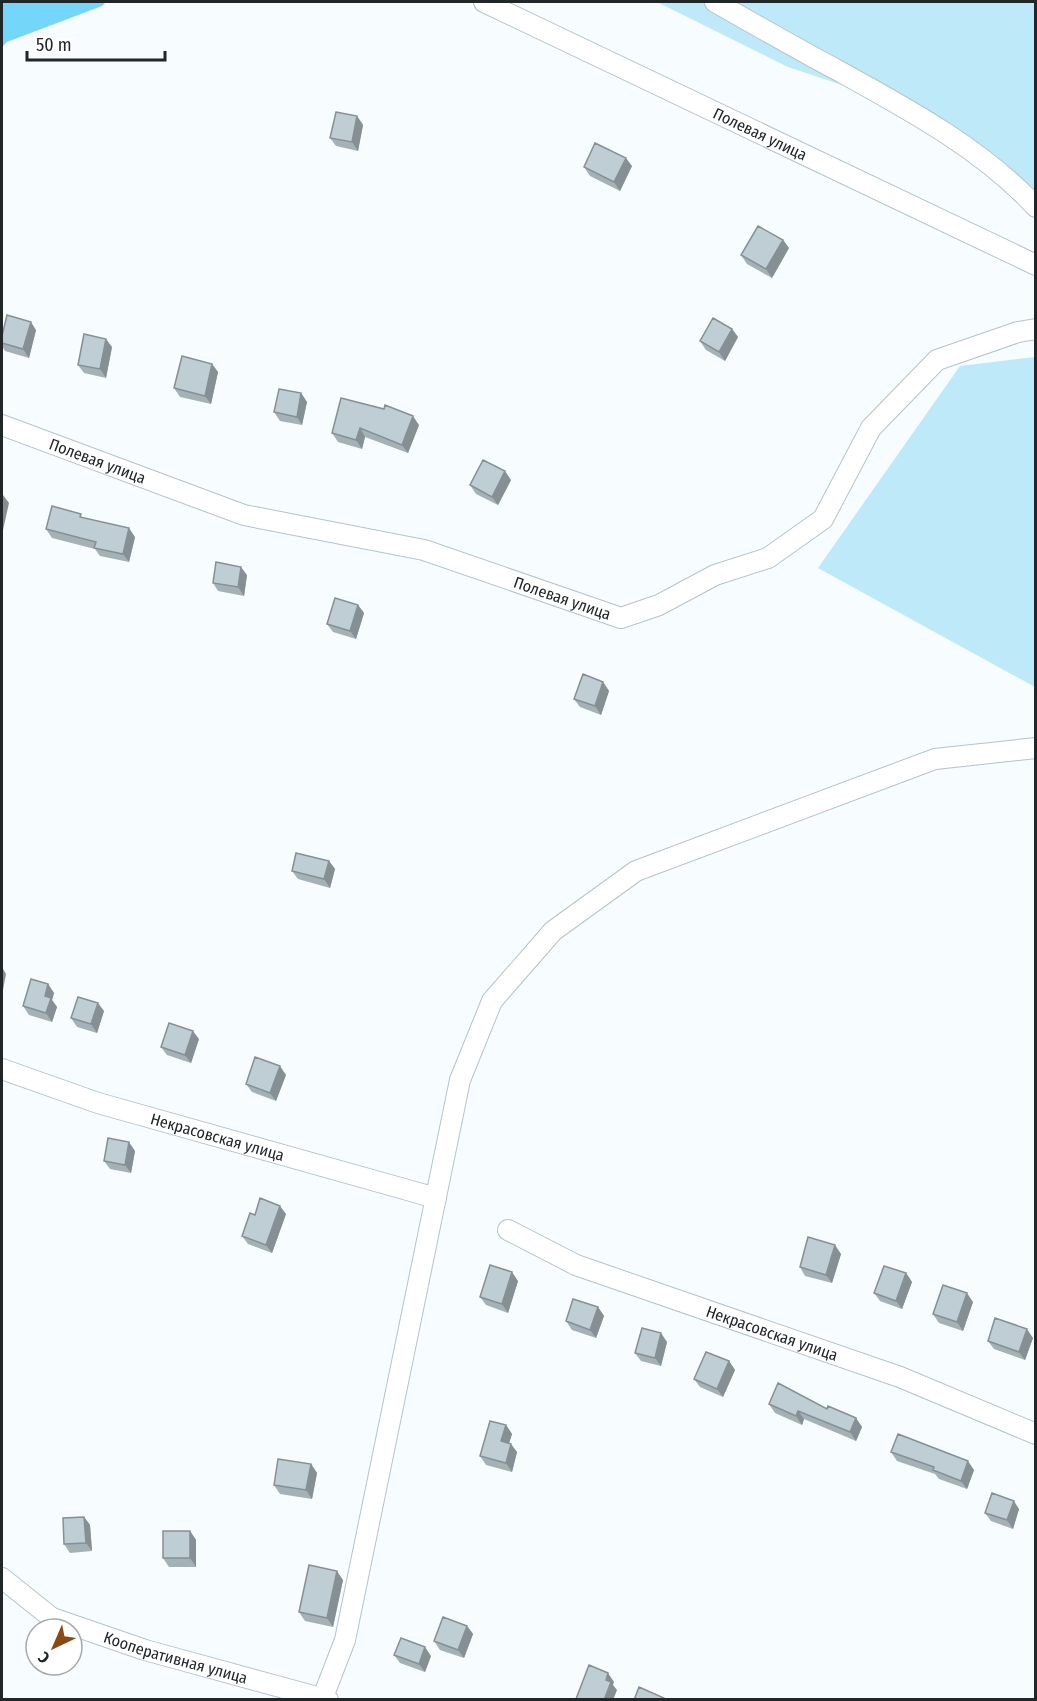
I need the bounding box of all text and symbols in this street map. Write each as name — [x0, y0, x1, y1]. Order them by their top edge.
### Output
scale bar — [27, 24, 165, 62]
text: 50 m — [36, 34, 72, 56]
street label: Полевая улица — [710, 104, 810, 165]
street label: Полевая улица — [46, 434, 149, 488]
street label: Полевая улица — [511, 573, 614, 624]
street label: Некрасовская улица — [148, 1109, 287, 1165]
street label: Некрасовская улица — [704, 1302, 840, 1365]
north arrow — [24, 1617, 84, 1677]
street label: Кооперативная улица — [101, 1628, 250, 1688]
text: С — [34, 1647, 54, 1667]

